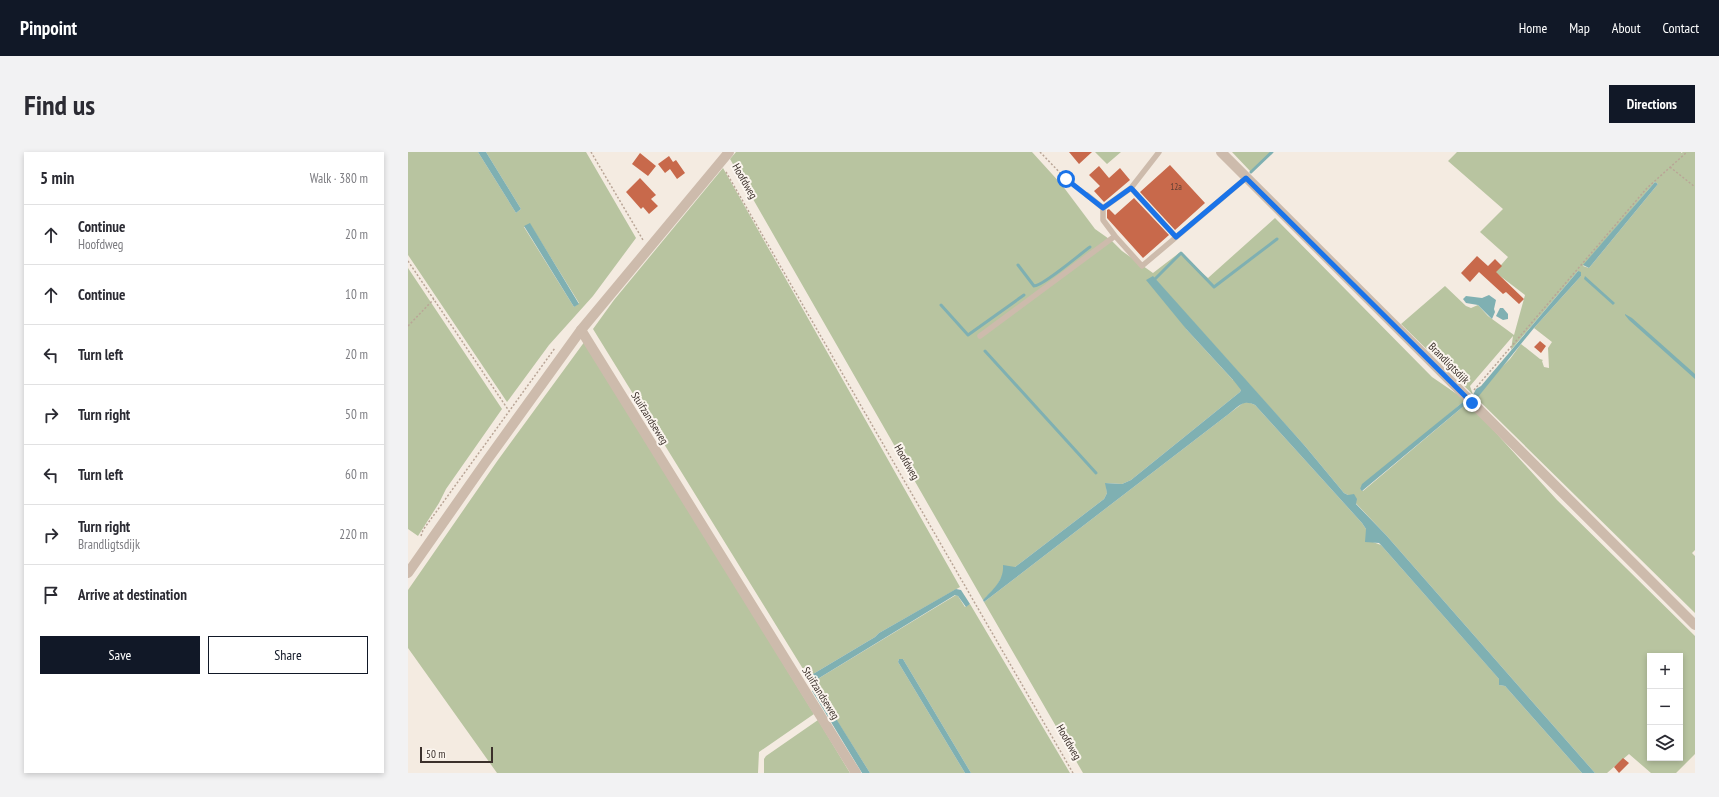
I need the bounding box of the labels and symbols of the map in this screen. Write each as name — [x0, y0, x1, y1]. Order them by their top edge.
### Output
street label: Hoofdweg — [729, 161, 761, 201]
route start — [1057, 170, 1075, 188]
house number: 12a — [1170, 181, 1182, 192]
street label: Brandligtsdijk — [1426, 340, 1473, 387]
street label: Stuifzandseweg — [628, 389, 672, 447]
route end — [1463, 394, 1481, 412]
street label: Hoofdweg — [891, 442, 923, 482]
street label: Stuifzandseweg — [799, 664, 843, 722]
street label: Hoofdweg — [1053, 722, 1085, 762]
scale bar — [420, 745, 493, 764]

